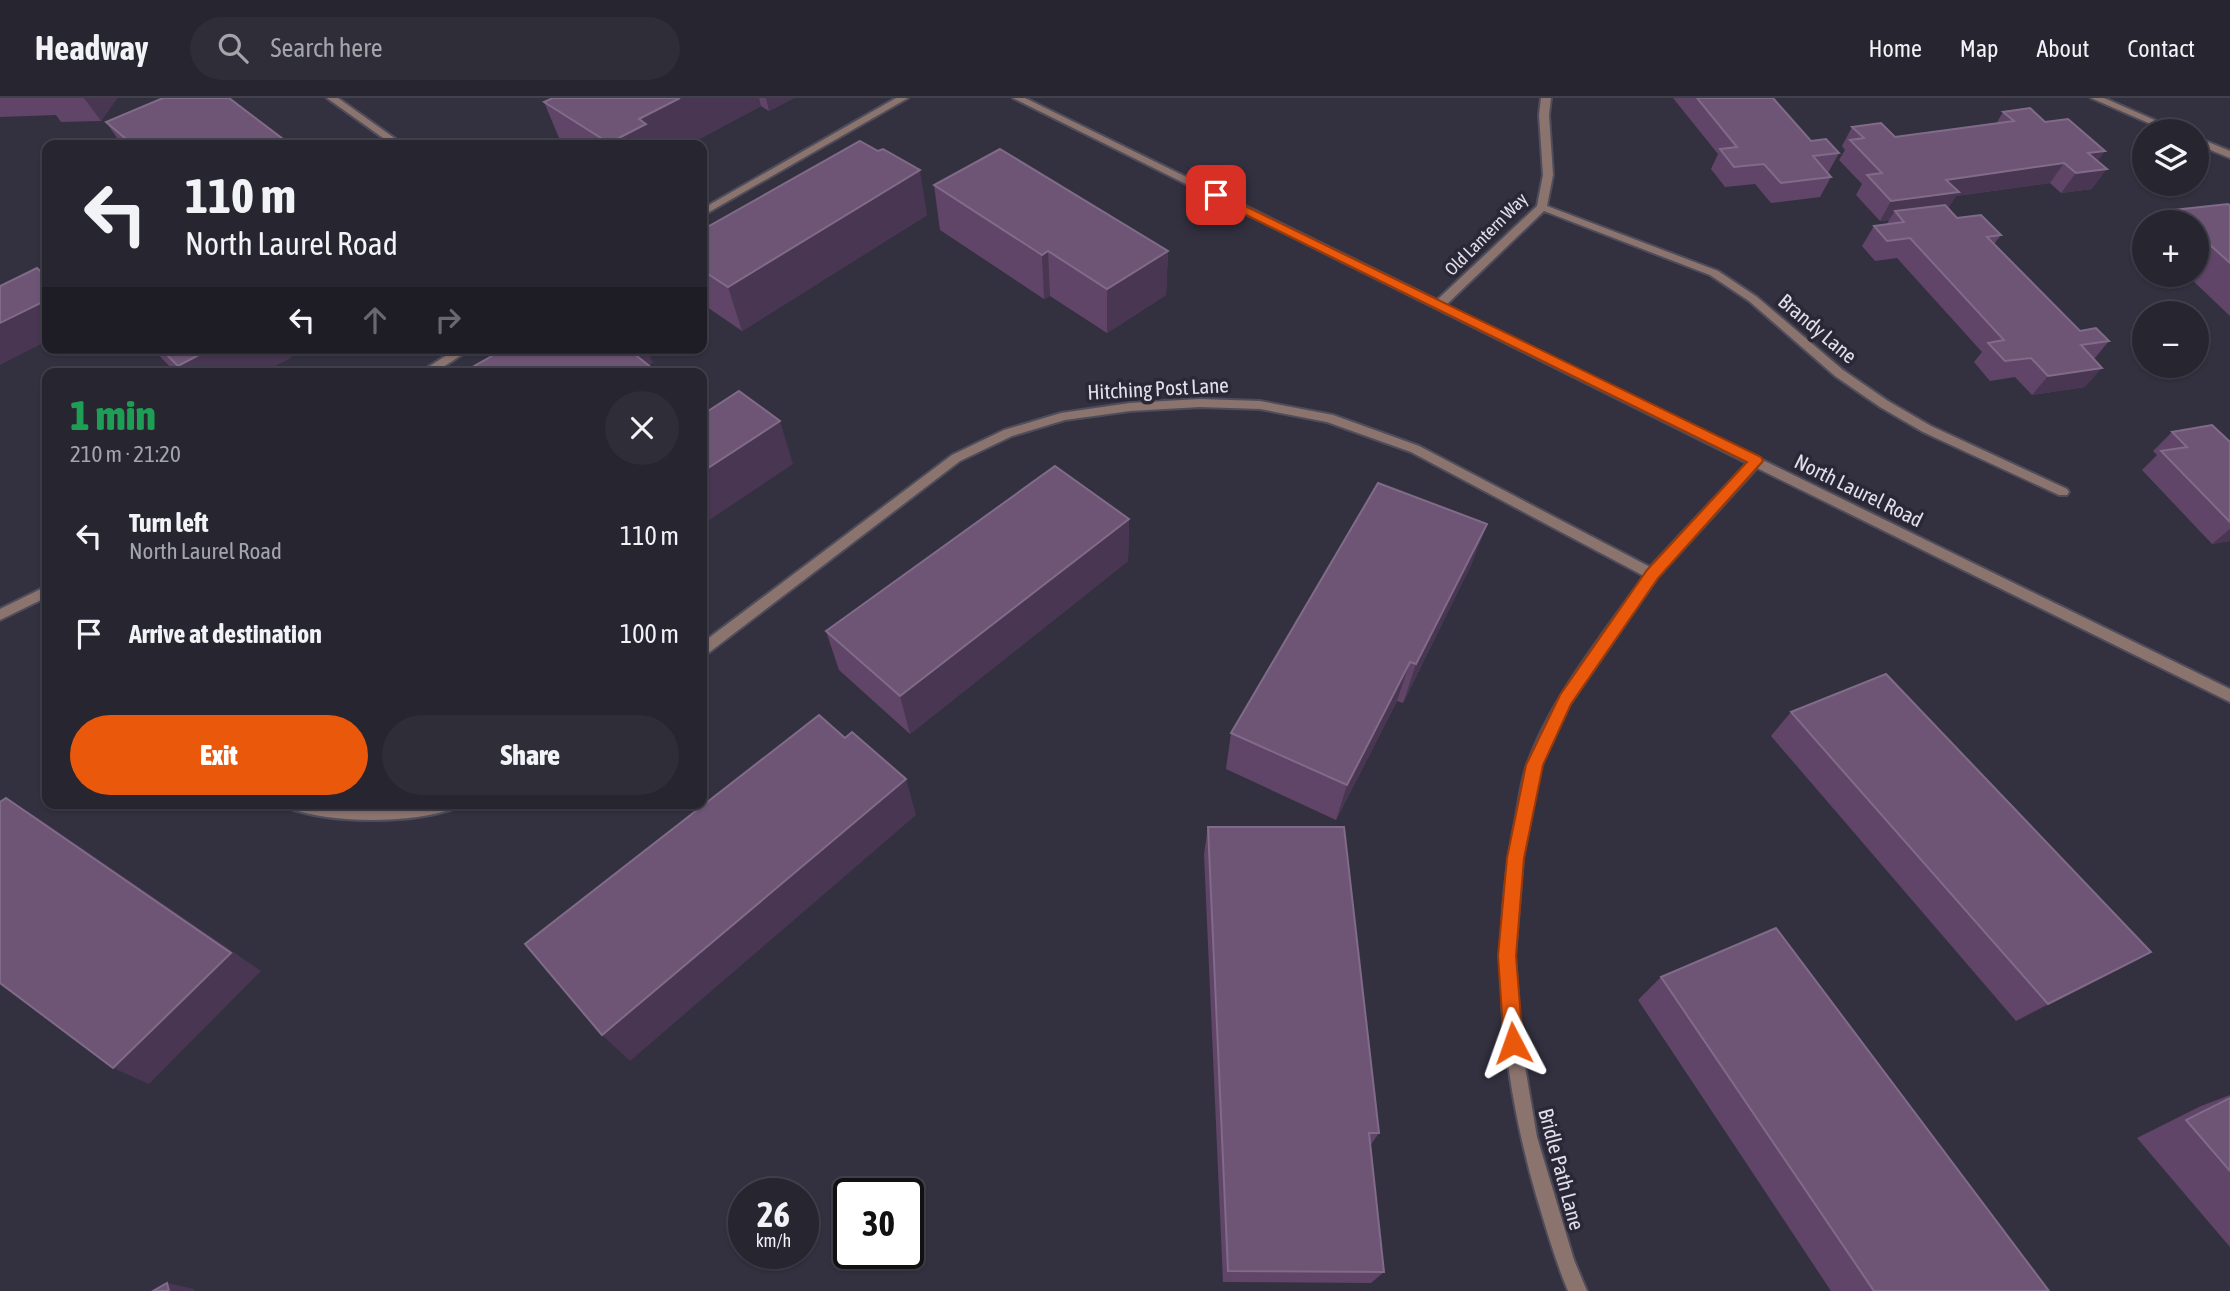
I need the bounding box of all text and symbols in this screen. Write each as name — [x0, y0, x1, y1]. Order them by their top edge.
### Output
search box — [190, 17, 680, 80]
text: Headway — [35, 29, 148, 67]
icon: search — [214, 29, 252, 67]
text: Search here — [270, 33, 383, 63]
text: Home — [1868, 35, 1922, 62]
text: Map — [1960, 35, 1998, 62]
text: About — [2036, 35, 2089, 62]
text: Contact — [2127, 35, 2195, 62]
map controls — [2132, 119, 2209, 378]
button: layers — [2132, 119, 2209, 196]
pin — [1186, 165, 1246, 225]
text: 110 m — [185, 167, 296, 223]
icon: left — [70, 168, 161, 259]
icon: arrive — [1197, 176, 1235, 214]
street label: Old Lantern Way — [1440, 188, 1532, 280]
button: + — [2132, 210, 2209, 287]
text: North Laurel Road — [185, 225, 398, 262]
street label: Brandy Lane — [1774, 288, 1862, 368]
icon: left — [283, 301, 321, 339]
icon: ahead — [356, 301, 394, 339]
icon: right — [429, 301, 467, 339]
button: − — [2132, 301, 2209, 378]
street label: Hitching Post Lane — [1087, 372, 1229, 404]
text: 1 min — [70, 391, 156, 439]
button: close — [605, 391, 679, 465]
text: 210 m · 21:20 — [70, 441, 181, 467]
street label: North Laurel Road — [1791, 449, 1927, 531]
text: Turn left — [129, 508, 209, 538]
icon: left — [70, 517, 108, 555]
text: 110 m — [620, 521, 679, 551]
text: North Laurel Road — [129, 538, 282, 564]
icon: arrive — [70, 615, 108, 653]
text: Arrive at destination — [129, 619, 322, 649]
text: 100 m — [620, 619, 679, 649]
button: Exit — [70, 715, 368, 795]
button: Share — [382, 715, 679, 795]
position arrow — [1476, 1006, 1550, 1080]
street label: Bridle Path Lane — [1534, 1105, 1590, 1233]
speed limit sign: 30 — [833, 1178, 924, 1269]
text: 26 — [757, 1194, 790, 1234]
text: km/h — [756, 1230, 791, 1251]

